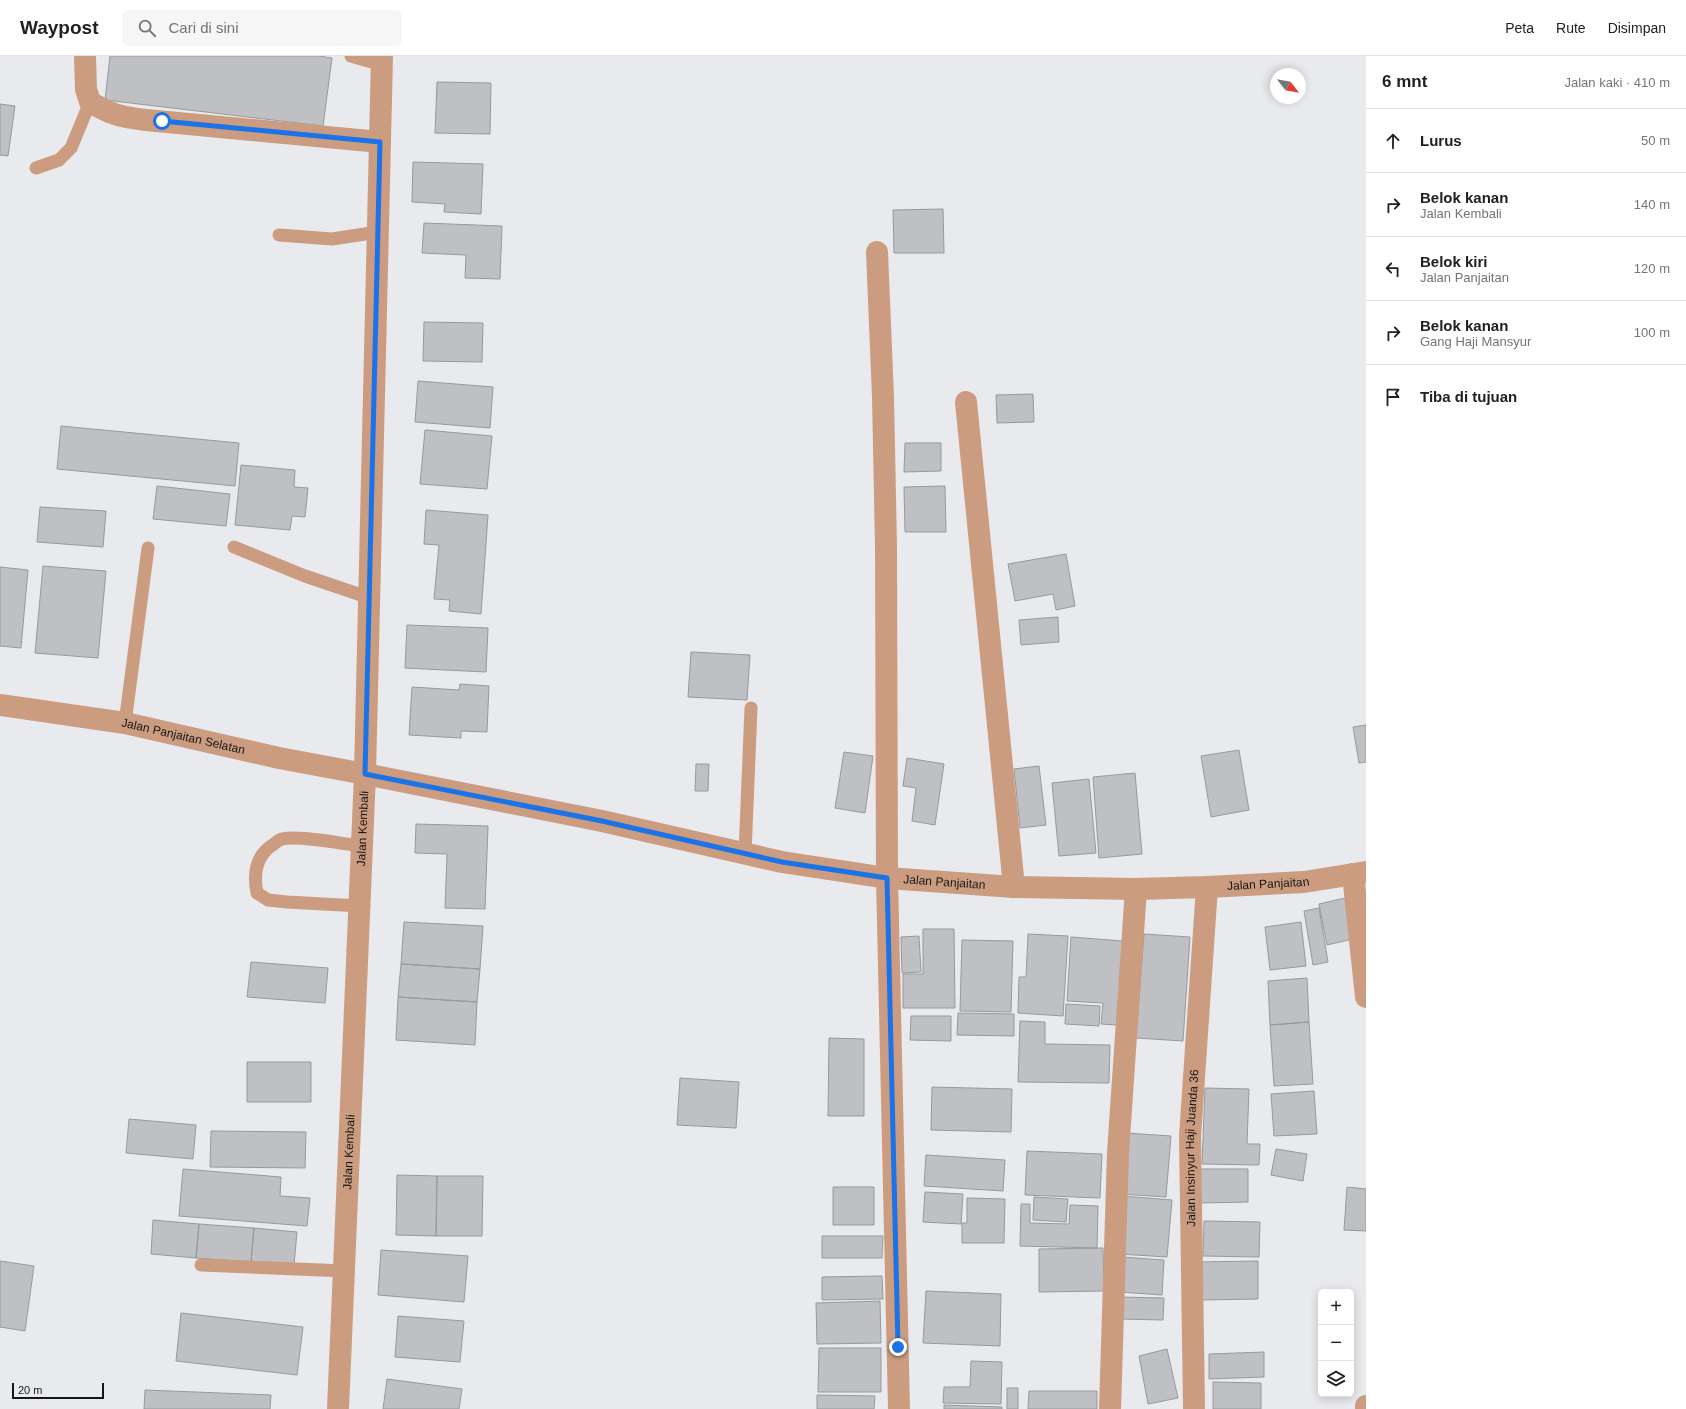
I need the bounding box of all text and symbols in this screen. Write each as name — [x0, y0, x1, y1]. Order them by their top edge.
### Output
search box — [122, 10, 402, 46]
text: Waypost — [20, 17, 98, 38]
icon: search — [136, 17, 158, 39]
text: Cari di sini — [168, 19, 239, 36]
text: Peta — [1505, 20, 1534, 36]
text: Rute — [1556, 20, 1586, 36]
text: Disimpan — [1608, 20, 1666, 36]
north arrow — [1270, 68, 1306, 104]
text: 6 mnt — [1382, 72, 1427, 91]
text: Jalan kaki · 410 m — [1565, 75, 1670, 90]
route start — [153, 112, 171, 130]
icon: ahead — [1382, 130, 1404, 152]
text: Lurus — [1420, 132, 1462, 149]
text: 50 m — [1641, 133, 1670, 148]
text: Belok kanan — [1420, 189, 1508, 206]
icon: right — [1382, 194, 1404, 216]
text: 140 m — [1634, 197, 1670, 212]
text: Jalan Kembali — [1420, 206, 1502, 221]
text: Belok kiri — [1420, 253, 1488, 270]
icon: left — [1382, 258, 1404, 280]
text: 120 m — [1634, 261, 1670, 276]
text: Jalan Panjaitan — [1420, 270, 1509, 285]
text: Belok kanan — [1420, 317, 1508, 334]
icon: right — [1382, 322, 1404, 344]
text: 100 m — [1634, 325, 1670, 340]
text: Gang Haji Mansyur — [1420, 334, 1531, 349]
icon: arrive — [1382, 386, 1404, 408]
text: Tiba di tujuan — [1420, 388, 1517, 405]
street label: Jalan Panjaitan Selatan — [121, 716, 246, 757]
street label: Jalan Kembali — [354, 791, 371, 867]
street label: Jalan Panjaitan — [903, 872, 986, 892]
street label: Jalan Panjaitan — [1227, 874, 1310, 893]
street label: Jalan Insinyur Haji Juanda 36 — [1183, 1069, 1202, 1227]
street label: Jalan Kembali — [340, 1114, 358, 1190]
map controls — [1318, 1289, 1354, 1397]
button: + — [1318, 1289, 1354, 1325]
button: − — [1318, 1325, 1354, 1361]
route end — [889, 1338, 907, 1356]
button: layers — [1318, 1361, 1354, 1397]
scale bar — [12, 1381, 104, 1400]
text: 20 m — [18, 1384, 42, 1396]

